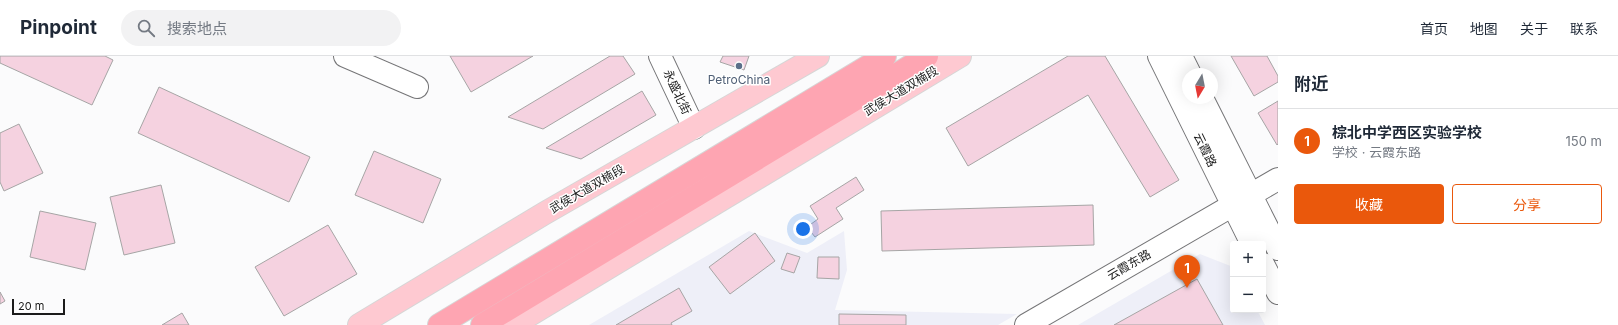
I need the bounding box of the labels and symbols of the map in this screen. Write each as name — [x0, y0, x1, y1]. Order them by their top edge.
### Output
marker: PetroChina — [734, 61, 744, 71]
street label: 武侯大道双楠段 — [861, 63, 941, 119]
street label: 永盛北街 — [661, 67, 694, 117]
north arrow — [1182, 68, 1218, 104]
place label: PetroChina — [708, 72, 770, 87]
street label: 云霞路 — [1191, 130, 1220, 169]
street label: 武侯大道双楠段 — [547, 161, 627, 216]
your location — [793, 219, 813, 239]
street label: 云霞东路 — [1104, 246, 1153, 283]
pin: 1 — [1174, 255, 1200, 288]
scale bar — [12, 297, 65, 316]

